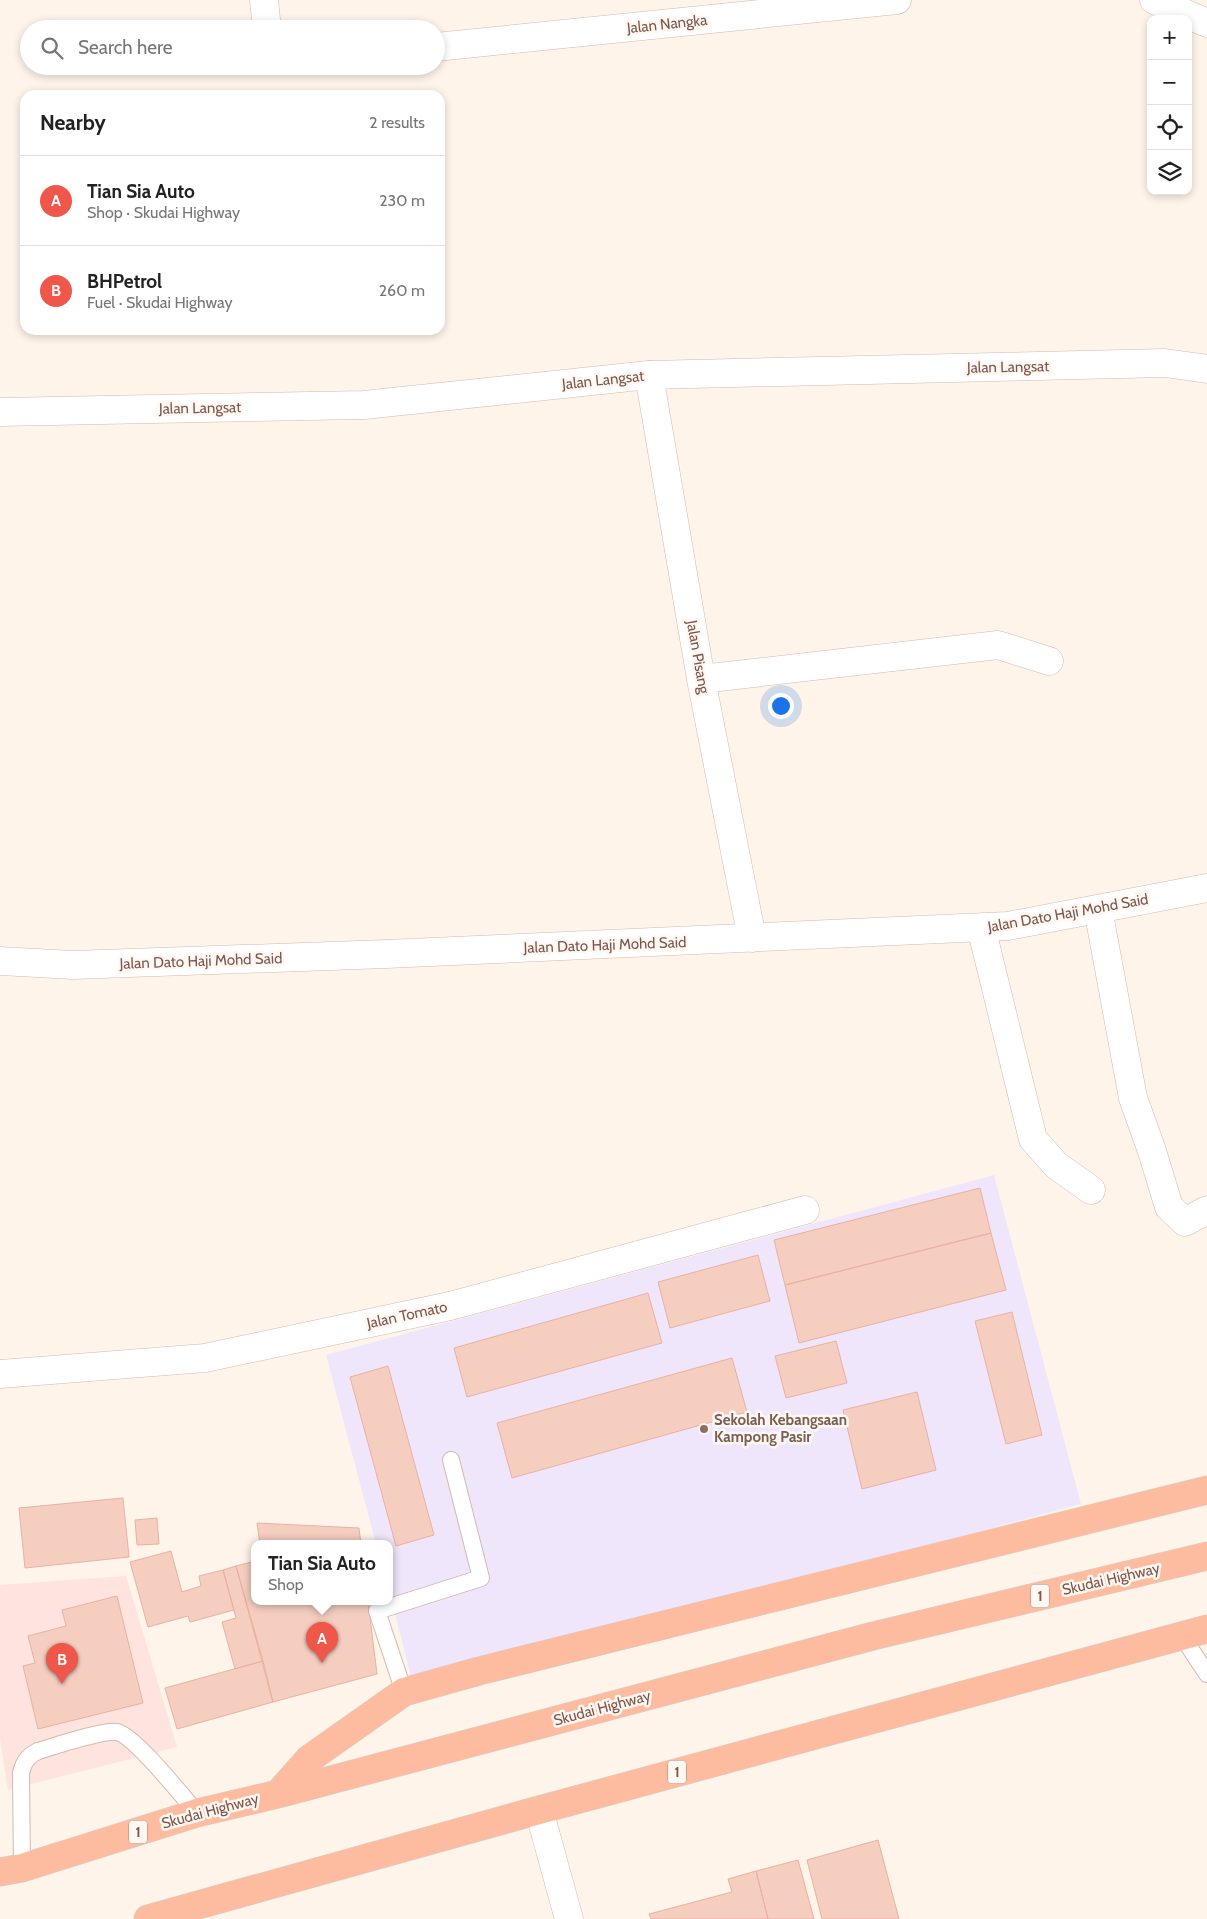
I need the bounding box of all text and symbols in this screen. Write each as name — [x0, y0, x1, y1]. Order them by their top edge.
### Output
street label: Jalan Nangka — [625, 11, 709, 37]
map controls — [1147, 15, 1192, 195]
button: + — [1147, 15, 1192, 60]
search box — [20, 20, 445, 75]
icon: search — [38, 34, 66, 62]
text: Search here — [78, 36, 172, 59]
button: − — [1147, 60, 1192, 105]
button: locate — [1147, 105, 1192, 150]
text: Nearby — [40, 110, 106, 135]
text: 2 results — [369, 113, 425, 132]
button: layers — [1147, 150, 1192, 195]
text: Tian Sia Auto — [87, 180, 195, 203]
text: A — [51, 191, 61, 210]
text: 230 m — [379, 191, 425, 210]
text: Shop · Skudai Highway — [87, 203, 240, 222]
text: BHPetrol — [87, 270, 162, 293]
text: B — [51, 281, 61, 300]
text: 260 m — [379, 281, 425, 300]
text: Fuel · Skudai Highway — [87, 293, 233, 312]
street label: Jalan Langsat — [966, 357, 1049, 377]
street label: Jalan Langsat — [560, 367, 645, 393]
street label: Jalan Langsat — [158, 398, 241, 418]
street label: Jalan Pisang — [683, 618, 713, 696]
your location — [768, 693, 794, 719]
street label: Jalan Dato Haji Mohd Said — [985, 890, 1150, 936]
street label: Jalan Dato Haji Mohd Said — [522, 933, 687, 957]
street label: Jalan Dato Haji Mohd Said — [118, 949, 283, 973]
street label: Jalan Tomato — [364, 1298, 449, 1333]
place label: Sekolah Kebangsaan Kampong Pasir — [714, 1411, 847, 1446]
marker: Sekolah Kebangsaan Kampong Pasir — [698, 1423, 710, 1435]
popup — [251, 1540, 393, 1605]
text: Tian Sia Auto — [268, 1552, 376, 1575]
street label: Skudai Highway — [1060, 1559, 1162, 1599]
text: Shop — [268, 1575, 304, 1594]
road number: 1 — [1031, 1584, 1049, 1608]
pin: A — [306, 1622, 338, 1663]
pin: B — [46, 1643, 78, 1684]
street label: Skudai Highway — [552, 1686, 653, 1730]
road number: 1 — [668, 1760, 686, 1784]
street label: Skudai Highway — [160, 1789, 261, 1833]
road number: 1 — [129, 1820, 147, 1844]

